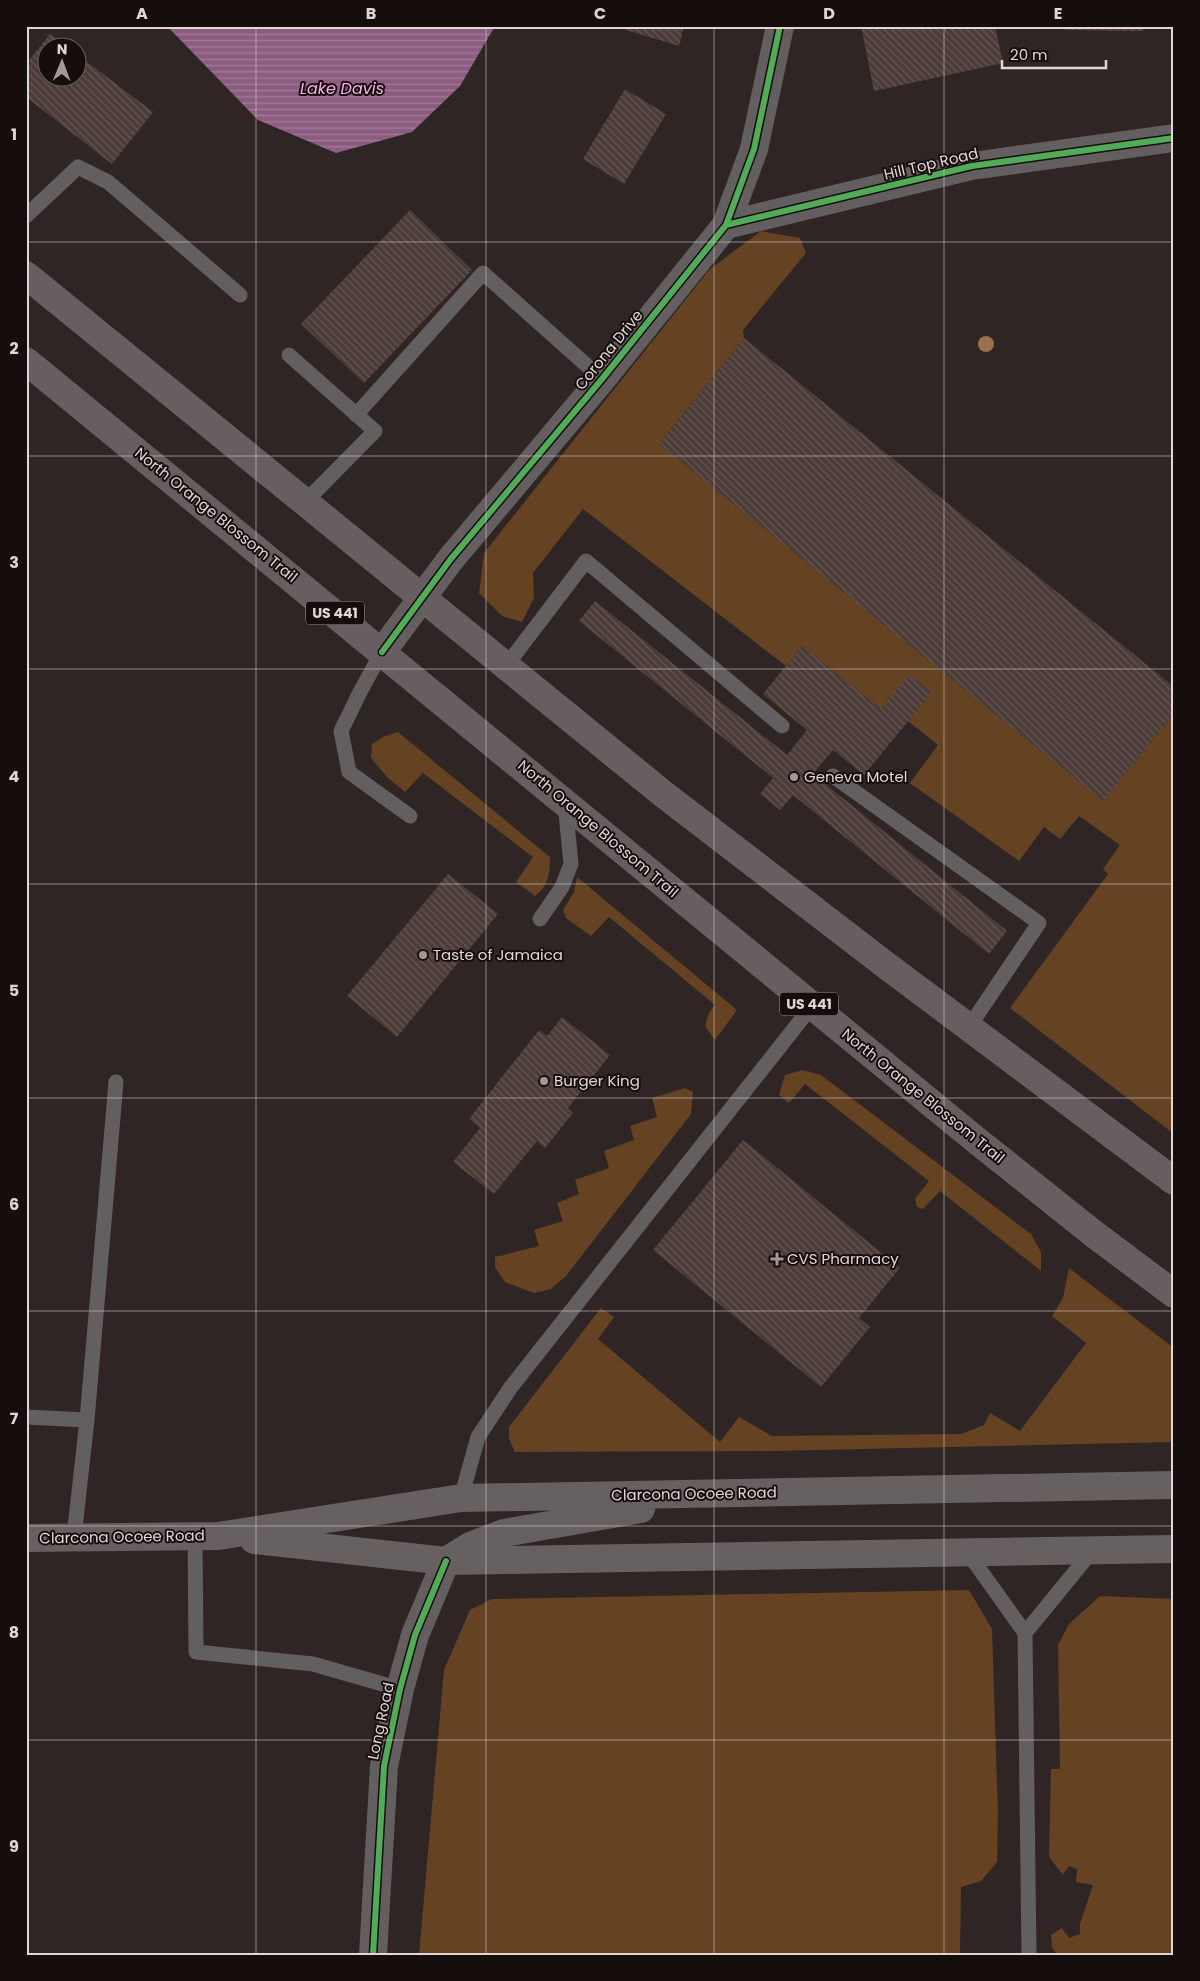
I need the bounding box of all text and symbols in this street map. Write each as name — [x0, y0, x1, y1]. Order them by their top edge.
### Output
text: A — [136, 2, 148, 25]
text: B — [366, 2, 376, 25]
text: C — [594, 2, 606, 25]
text: D — [823, 2, 835, 25]
text: E — [1054, 2, 1062, 25]
north arrow — [38, 38, 88, 88]
scale bar — [1002, 38, 1106, 70]
text: N — [57, 39, 68, 59]
text: 20 m — [1010, 44, 1048, 65]
water label: Lake Davis — [300, 77, 384, 100]
text: 1 — [11, 123, 17, 146]
street label: Hill Top Road — [882, 142, 980, 185]
street label: Corona Drive — [570, 305, 648, 394]
text: 2 — [9, 337, 19, 360]
street label: North Orange Blossom Trail — [131, 442, 302, 587]
text: 3 — [9, 551, 19, 574]
road number: US 441 — [306, 602, 364, 624]
street label: North Orange Blossom Trail — [514, 755, 683, 902]
text: 4 — [9, 765, 20, 788]
place label: Geneva Motel — [804, 766, 907, 787]
marker: Geneva Motel — [788, 771, 800, 783]
place label: Taste of Jamaica — [433, 944, 563, 965]
marker: Taste of Jamaica — [417, 949, 429, 961]
text: 5 — [9, 979, 19, 1002]
road number: US 441 — [780, 992, 838, 1016]
street label: North Orange Blossom Trail — [838, 1023, 1009, 1168]
place label: Burger King — [554, 1070, 640, 1091]
marker: Burger King — [538, 1075, 550, 1087]
text: 6 — [9, 1193, 19, 1216]
place label: CVS Pharmacy — [787, 1248, 899, 1269]
marker: CVS Pharmacy — [771, 1253, 783, 1265]
text: 7 — [10, 1407, 19, 1430]
street label: Clarcona Ocoee Road — [611, 1482, 777, 1505]
street label: Clarcona Ocoee Road — [39, 1525, 205, 1548]
text: 8 — [9, 1621, 19, 1644]
street label: Long Road — [362, 1680, 399, 1762]
text: 9 — [9, 1835, 19, 1858]

